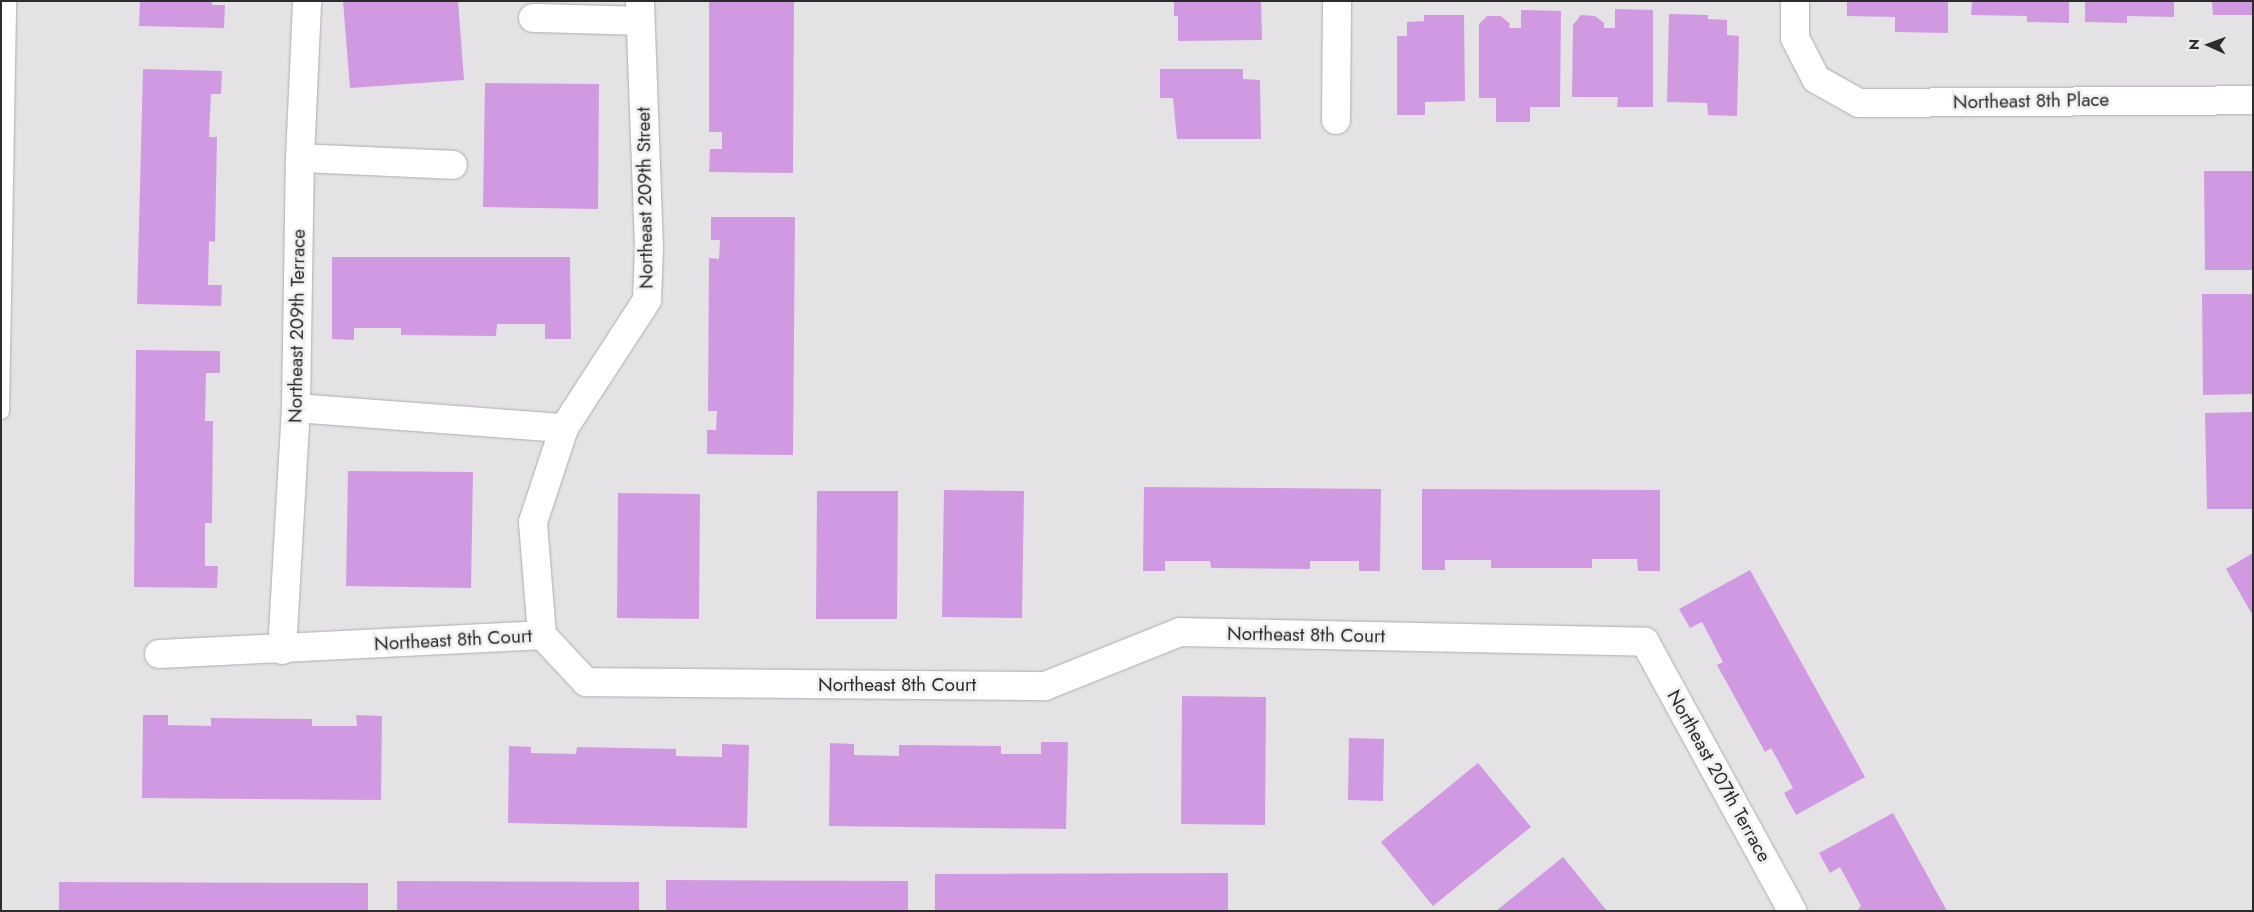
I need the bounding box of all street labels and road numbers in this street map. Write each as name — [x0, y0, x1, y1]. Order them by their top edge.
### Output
street label: Northeast 8th Place — [1953, 88, 2109, 114]
street label: Northeast 209th Street — [632, 107, 658, 289]
street label: Northeast 209th Terrace — [284, 229, 310, 423]
street label: Northeast 8th Court — [1227, 622, 1385, 648]
street label: Northeast 8th Court — [373, 624, 533, 656]
street label: Northeast 8th Court — [818, 674, 976, 696]
street label: Northeast 207th Terrace — [1662, 686, 1776, 866]

